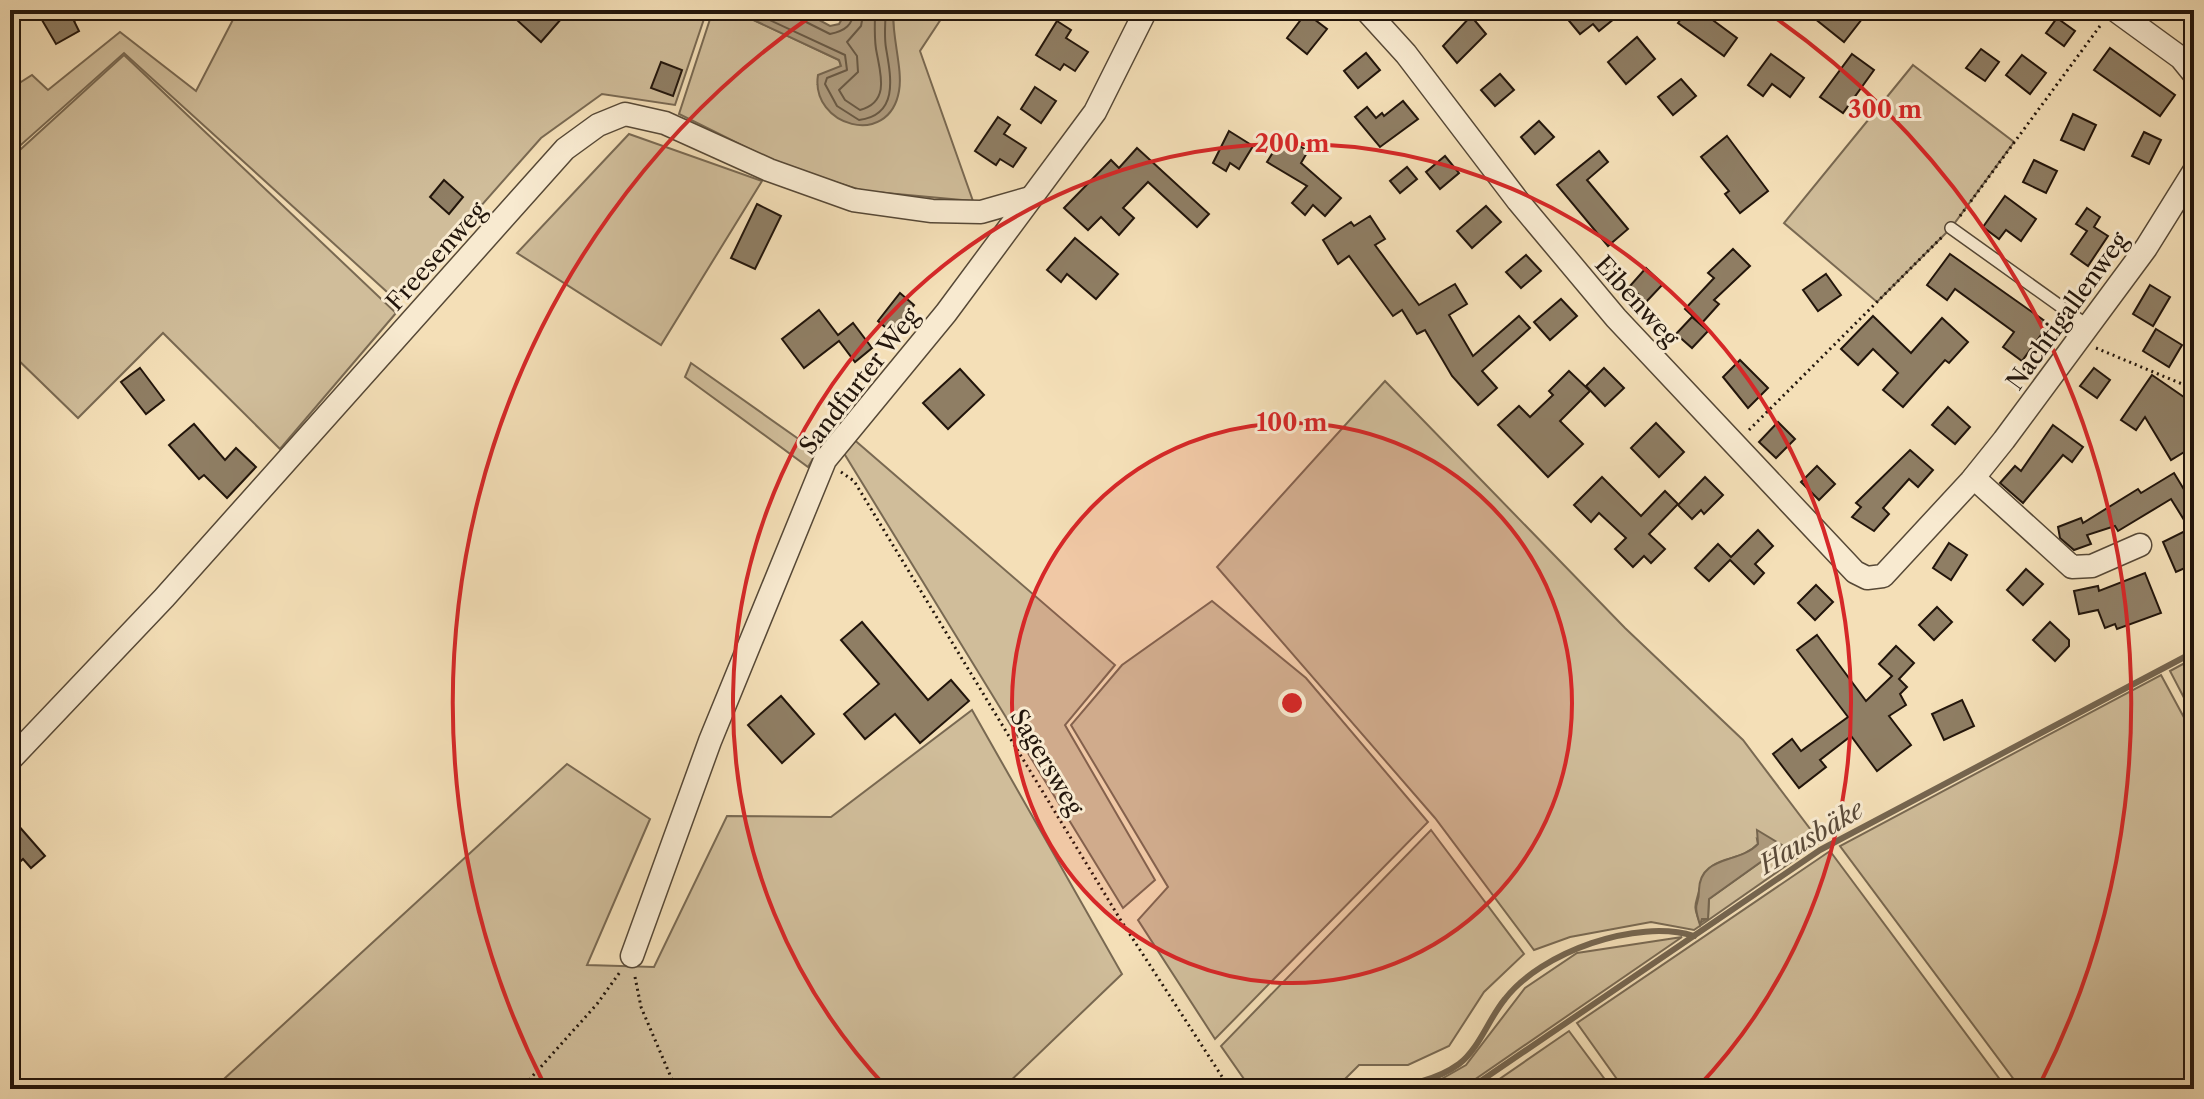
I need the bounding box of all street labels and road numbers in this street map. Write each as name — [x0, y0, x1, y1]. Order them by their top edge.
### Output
street label: Freesenweg — [380, 196, 492, 316]
street label: Nachtigallenweg — [2000, 226, 2134, 396]
street label: Eibenweg — [1589, 250, 1685, 352]
street label: Sandfurter Weg — [793, 302, 925, 460]
street label: Sagersweg — [1004, 704, 1090, 821]

